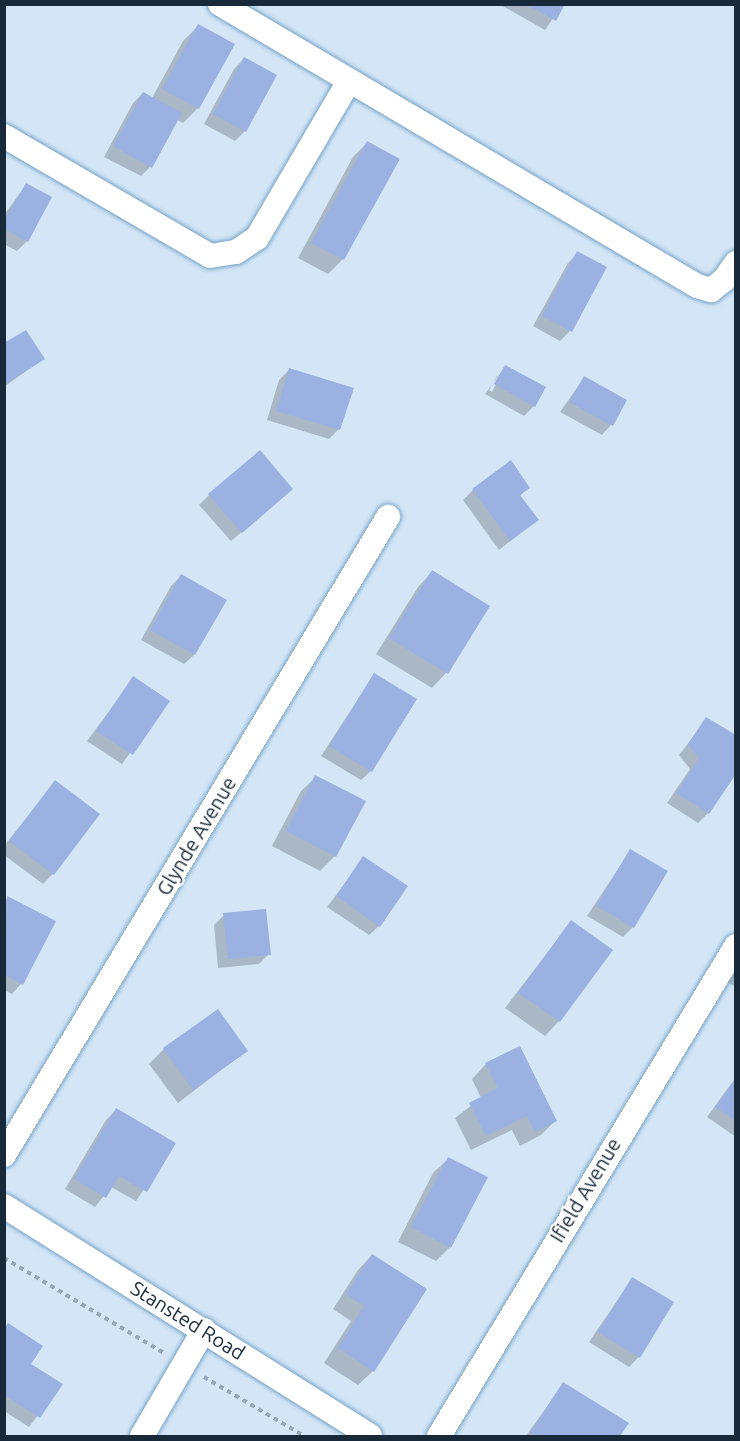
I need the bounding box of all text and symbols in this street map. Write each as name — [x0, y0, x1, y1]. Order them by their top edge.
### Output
street label: Glynde Avenue — [151, 772, 241, 900]
street label: Ifield Avenue — [544, 1133, 626, 1247]
street label: Stansted Road — [127, 1275, 249, 1365]

